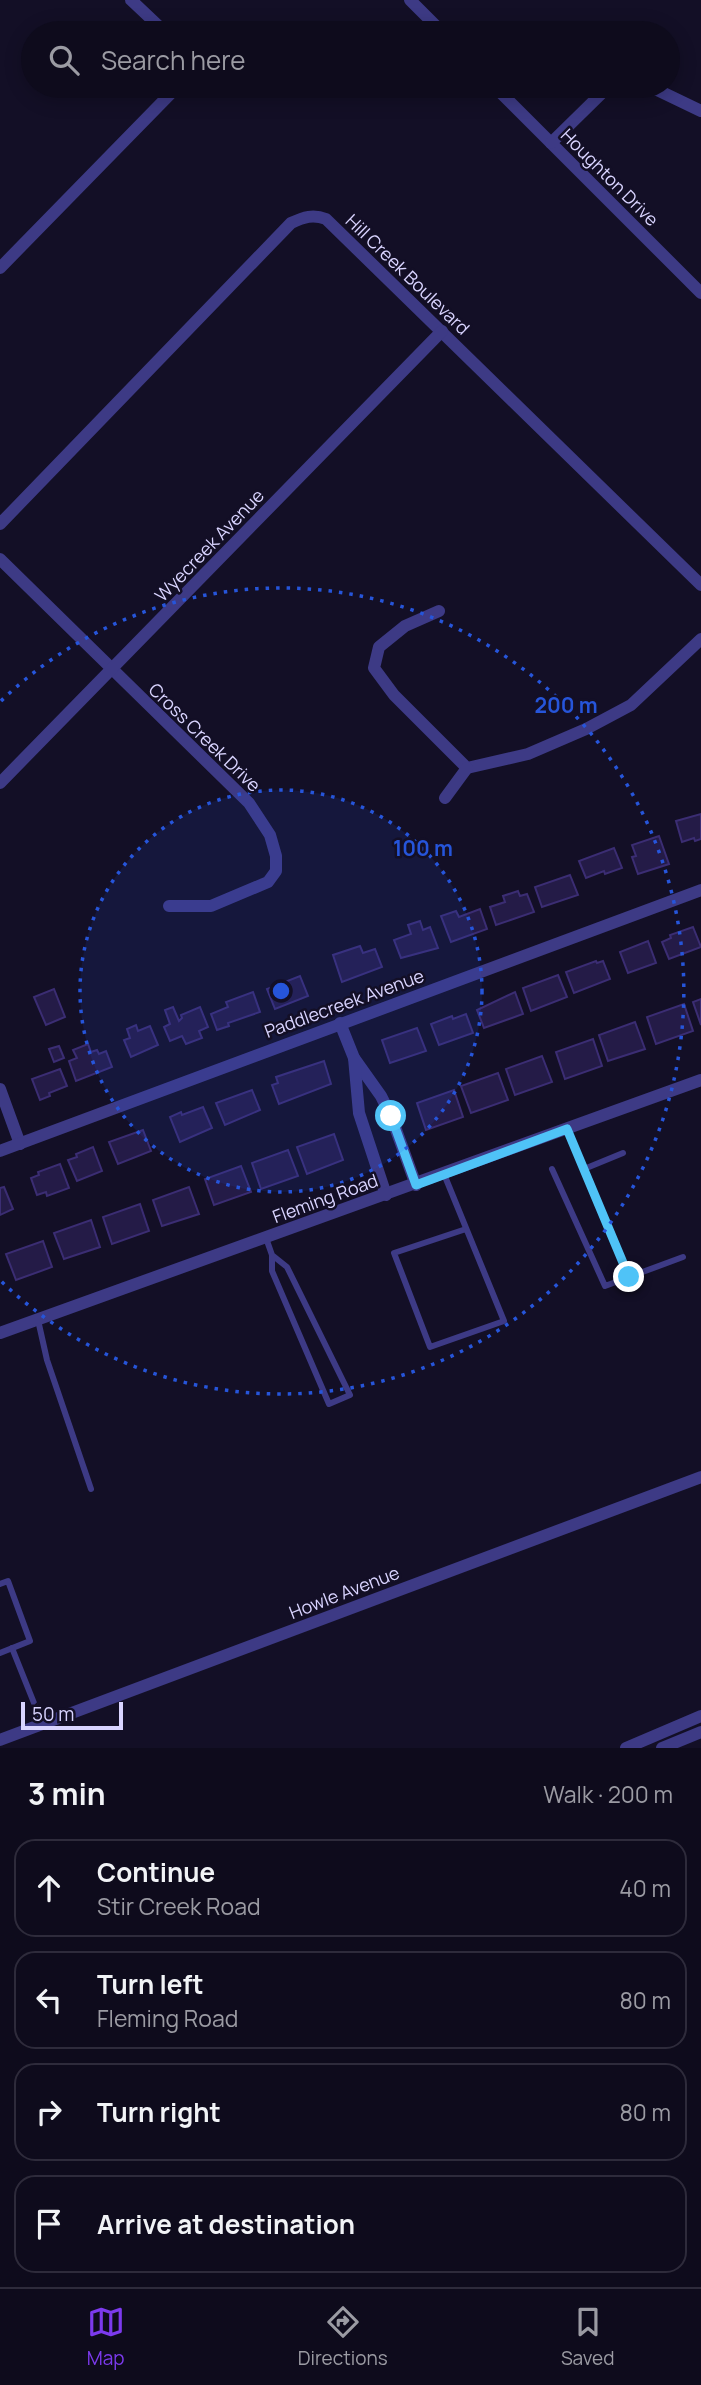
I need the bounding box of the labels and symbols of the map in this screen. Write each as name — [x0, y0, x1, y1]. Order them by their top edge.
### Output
street label: Houghton Drive — [556, 123, 664, 231]
street label: Hill Creek Boulevard — [341, 209, 475, 339]
street label: Wyecreek Avenue — [149, 483, 269, 607]
street label: Cross Creek Drive — [144, 677, 266, 797]
text: 200 m — [534, 691, 598, 719]
text: 100 m — [393, 834, 453, 862]
street label: Paddlecreek Avenue — [261, 963, 427, 1043]
centre of rings — [269, 979, 293, 1003]
route start — [375, 1100, 406, 1131]
street label: Fleming Road — [269, 1168, 381, 1228]
route end — [613, 1261, 644, 1292]
street label: Howle Avenue — [285, 1560, 403, 1624]
scale bar — [21, 1699, 122, 1731]

